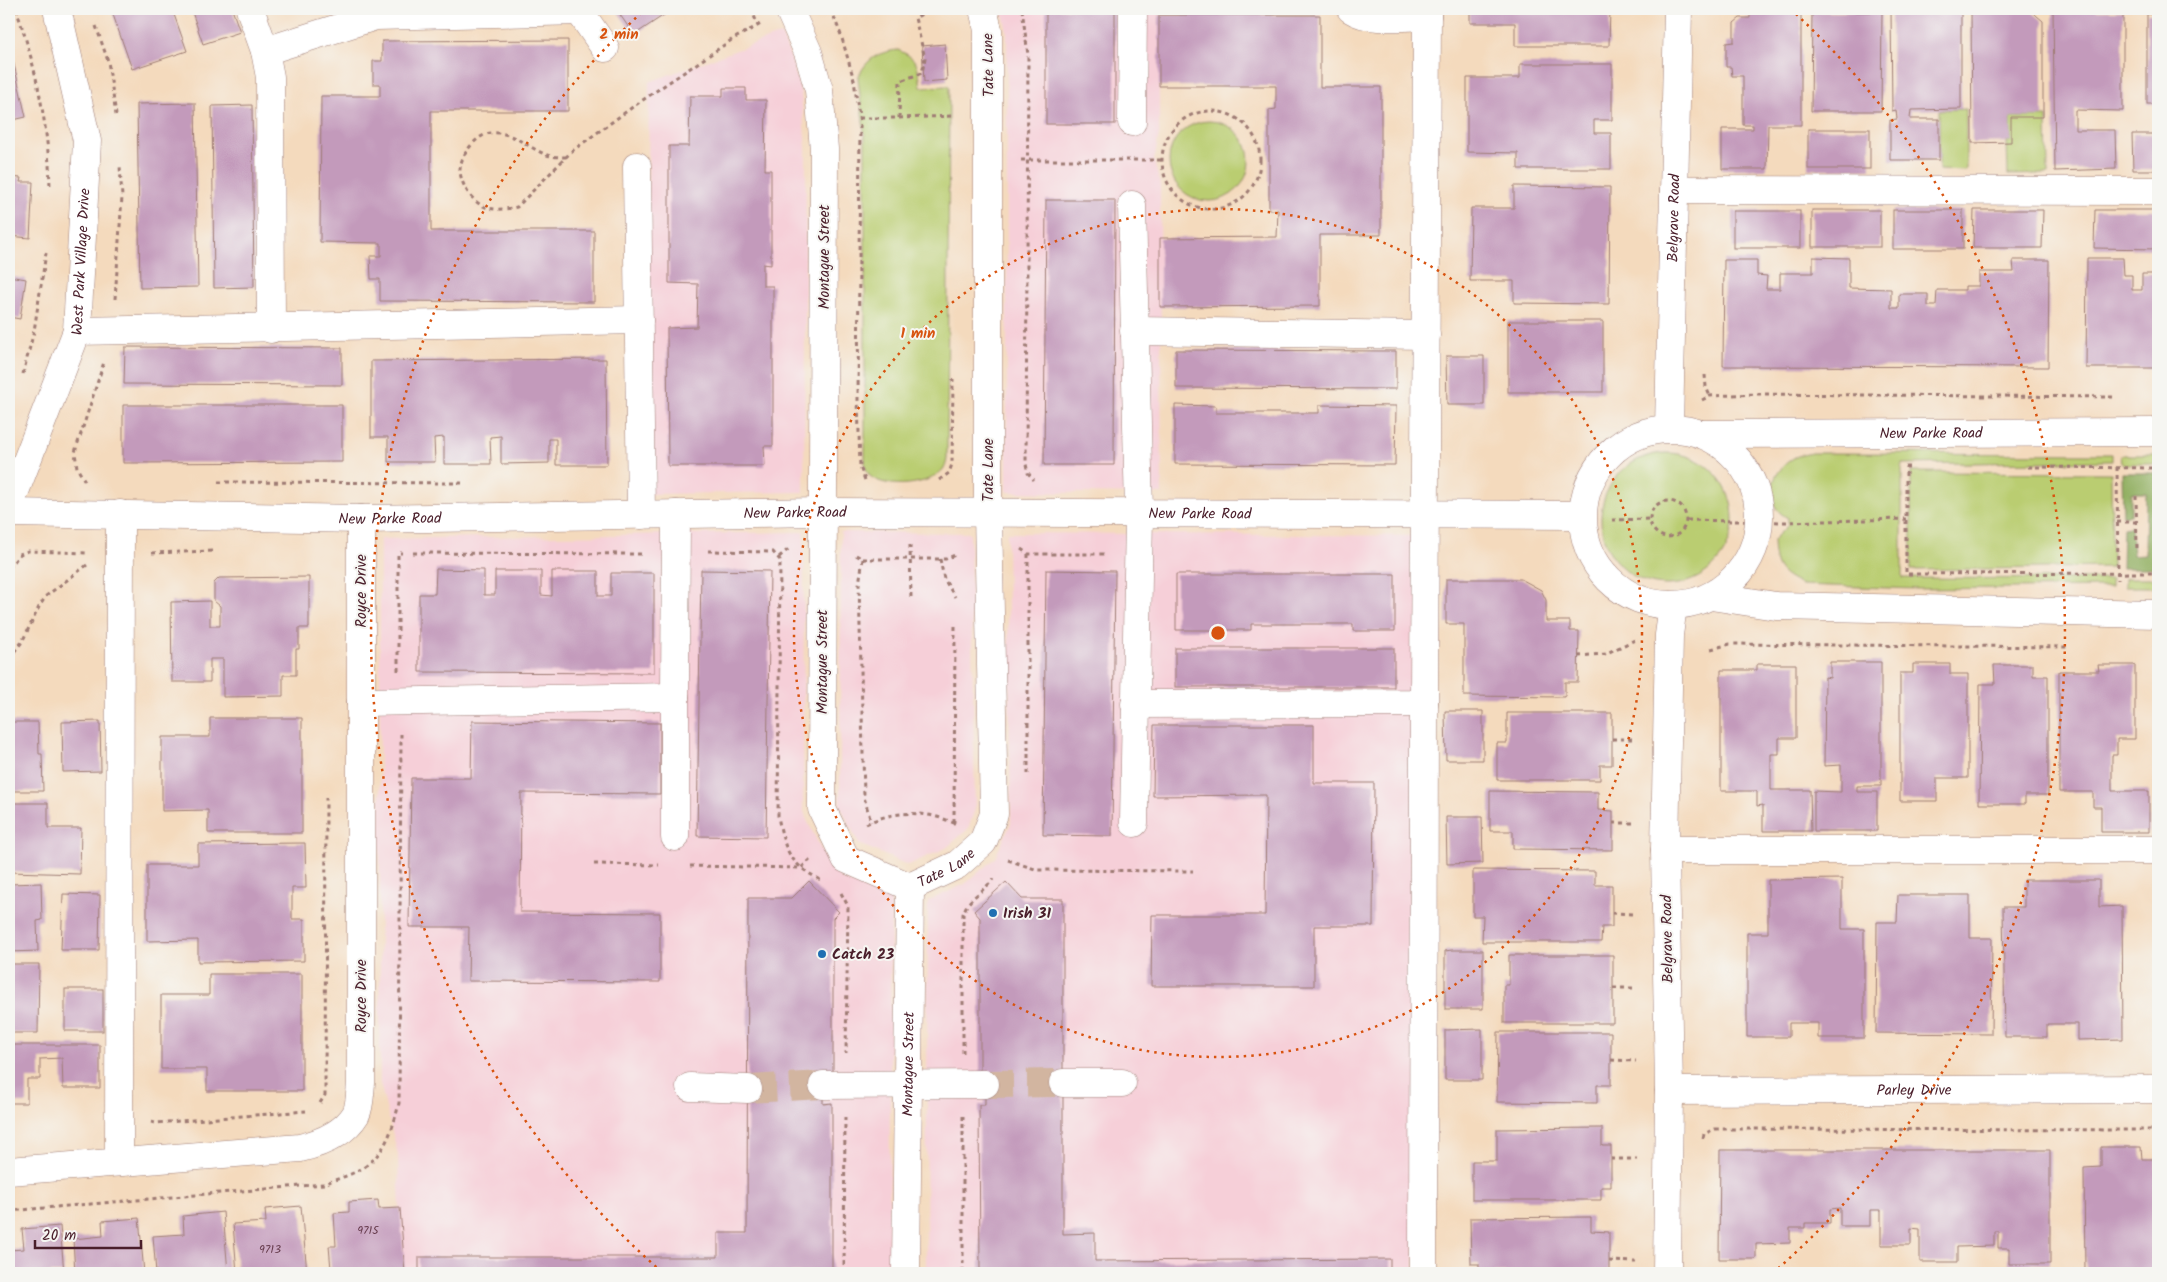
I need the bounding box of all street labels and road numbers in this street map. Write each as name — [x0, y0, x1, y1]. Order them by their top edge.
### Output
street label: Tate Lane — [976, 33, 1002, 97]
street label: Belgrave Road — [1662, 173, 1687, 263]
street label: West Park Village Drive — [66, 187, 98, 336]
street label: Montague Street — [813, 205, 837, 309]
street label: New Parke Road — [1879, 422, 1983, 446]
street label: Tate Lane — [977, 438, 1001, 502]
street label: New Parke Road — [743, 501, 847, 526]
street label: New Parke Road — [1148, 502, 1252, 527]
street label: New Parke Road — [338, 507, 442, 532]
street label: Royce Drive — [350, 554, 374, 628]
street label: Montague Street — [811, 610, 835, 714]
street label: Tate Lane — [914, 843, 981, 895]
street label: Belgrave Road — [1655, 894, 1681, 983]
street label: Royce Drive — [350, 959, 374, 1033]
street label: Montague Street — [897, 1011, 922, 1117]
street label: Parley Drive — [1876, 1079, 1952, 1103]

